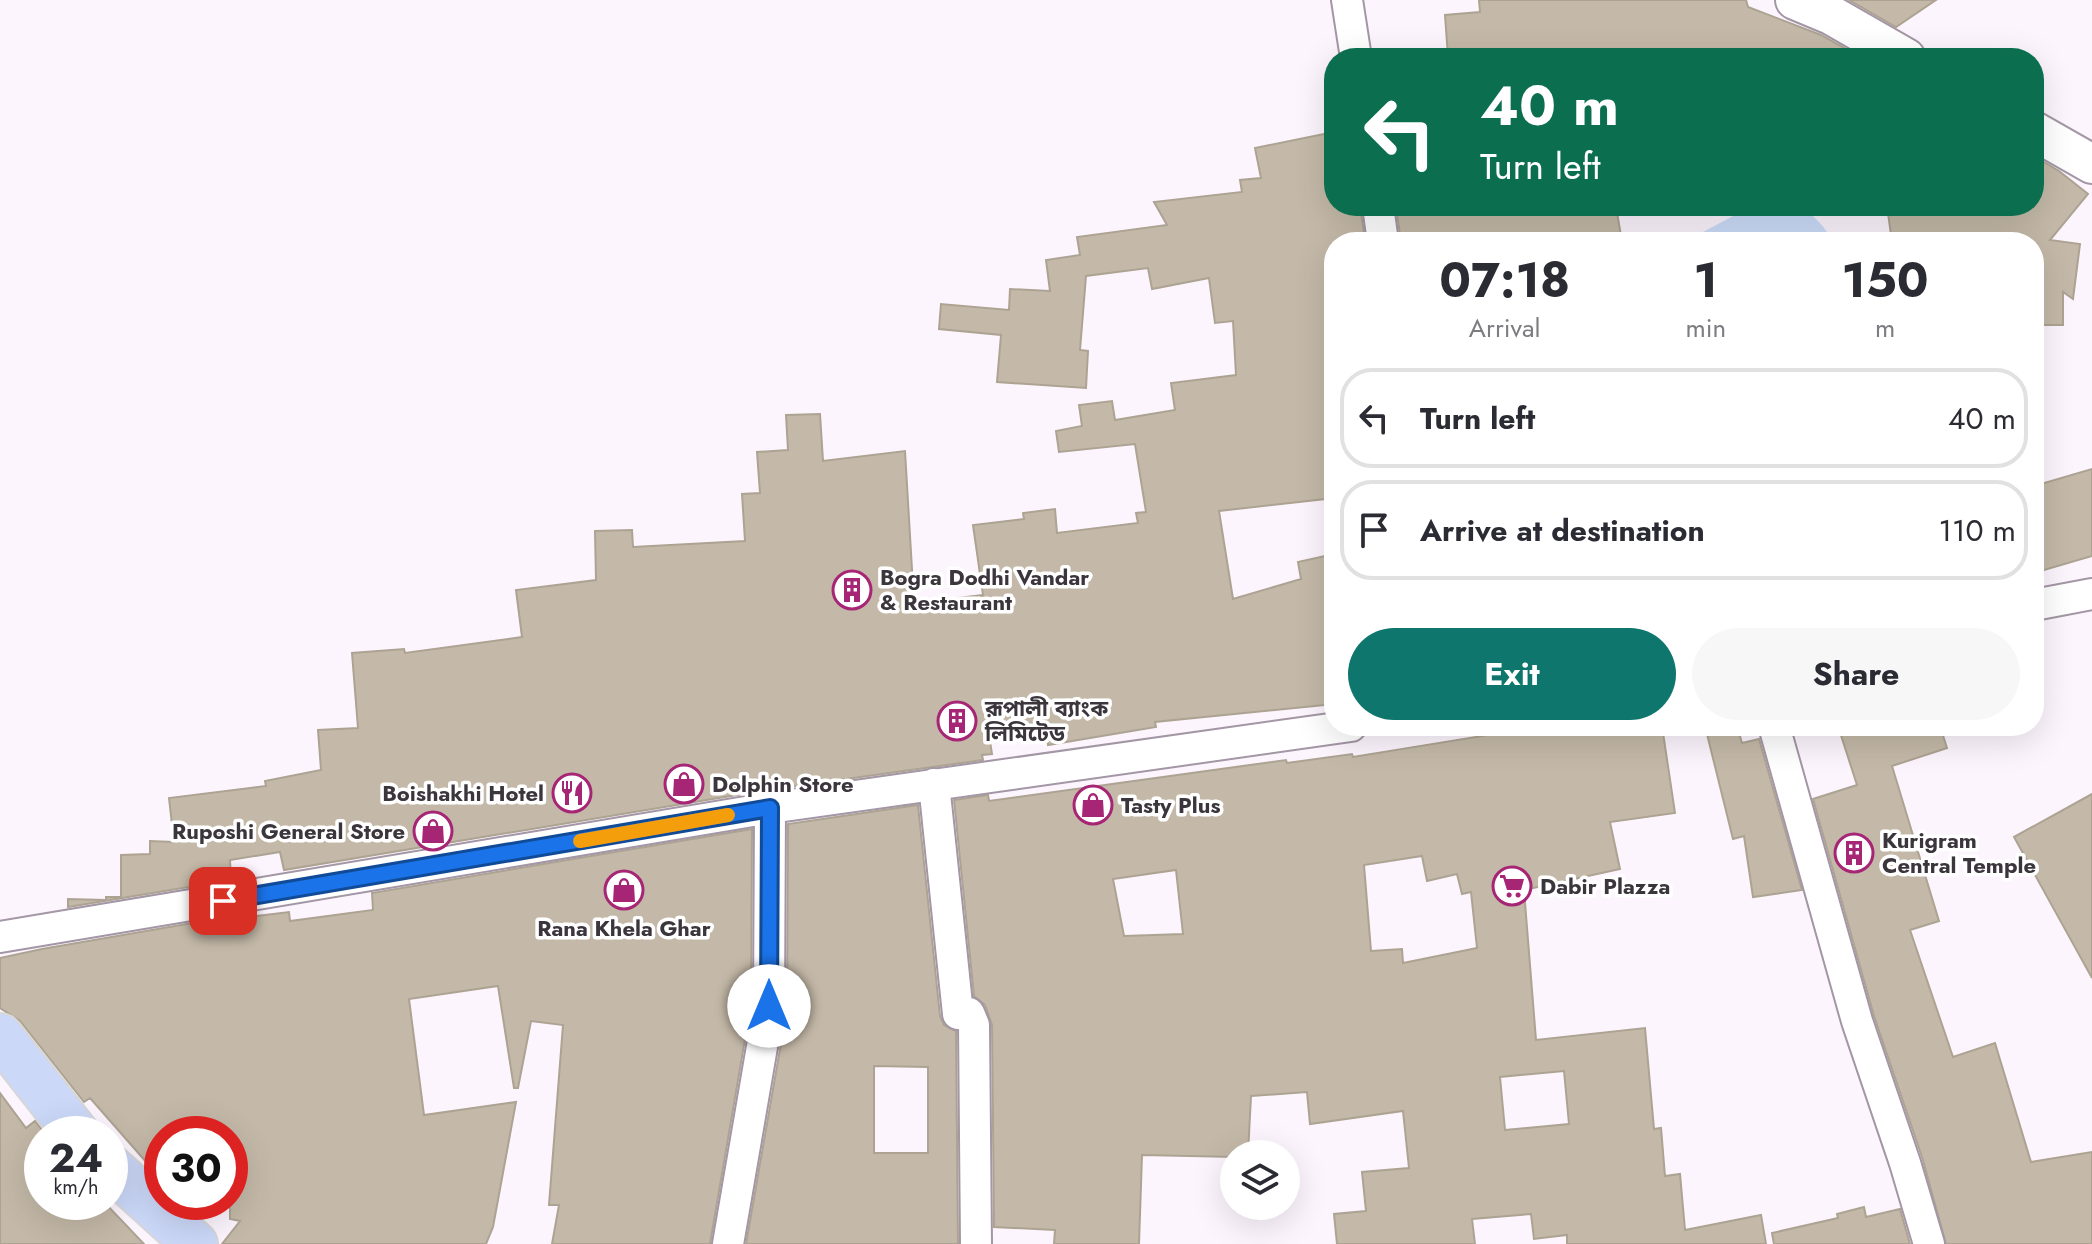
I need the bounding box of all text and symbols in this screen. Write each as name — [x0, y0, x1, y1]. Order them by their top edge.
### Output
text: 40 m — [1480, 65, 1619, 146]
icon: left — [1348, 80, 1452, 184]
text: Turn left — [1480, 140, 1601, 192]
text: 07:18 — [1439, 246, 1570, 315]
text: 1 — [1694, 246, 1718, 315]
text: 150 — [1841, 246, 1929, 315]
text: Arrival — [1469, 309, 1541, 347]
text: min — [1685, 309, 1726, 347]
text: m — [1875, 309, 1895, 347]
icon: left — [1352, 396, 1396, 440]
text: Turn left — [1420, 397, 1535, 440]
text: 40 m — [1948, 397, 2016, 440]
icon: arrive — [1352, 508, 1396, 552]
text: Arrive at destination — [1420, 509, 1705, 552]
text: 110 m — [1939, 509, 2016, 552]
place label: Bogra Dodhi Vandar & Restaurant — [880, 561, 1089, 618]
building icon: Bogra Dodhi Vandar & Restaurant — [831, 569, 873, 611]
button: Exit — [1348, 628, 1676, 720]
button: Share — [1692, 628, 2020, 720]
place label: রূপালী ব্যাংক লিমিটেড — [984, 692, 1109, 749]
building icon: রূপালী ব্যাংক লিমিটেড — [936, 700, 978, 742]
shop icon: Dolphin Store — [663, 763, 705, 805]
place label: Dolphin Store — [712, 768, 854, 800]
restaurant icon: Boishakhi Hotel — [551, 772, 593, 814]
place label: Boishakhi Hotel — [382, 777, 544, 809]
shop icon: Tasty Plus — [1072, 784, 1114, 826]
place label: Tasty Plus — [1121, 789, 1220, 821]
shop icon: Ruposhi General Store — [412, 810, 454, 852]
place label: Ruposhi General Store — [172, 815, 405, 847]
place label: Kurigram Central Temple — [1882, 824, 2036, 881]
building icon: Kurigram Central Temple — [1833, 832, 1875, 874]
supermarket icon: Dabir Plazza — [1491, 865, 1533, 907]
pin — [189, 867, 257, 935]
shop icon: Rana Khela Ghar — [603, 869, 645, 911]
place label: Dabir Plazza — [1540, 870, 1670, 902]
icon: arrive — [201, 879, 245, 923]
place label: Rana Khela Ghar — [537, 912, 711, 944]
position arrow — [727, 964, 811, 1048]
speed limit sign: 30 — [144, 1116, 248, 1220]
text: 24 — [49, 1129, 103, 1187]
map controls — [1220, 1140, 1300, 1220]
button: layers — [1220, 1140, 1300, 1220]
text: km/h — [53, 1173, 99, 1202]

